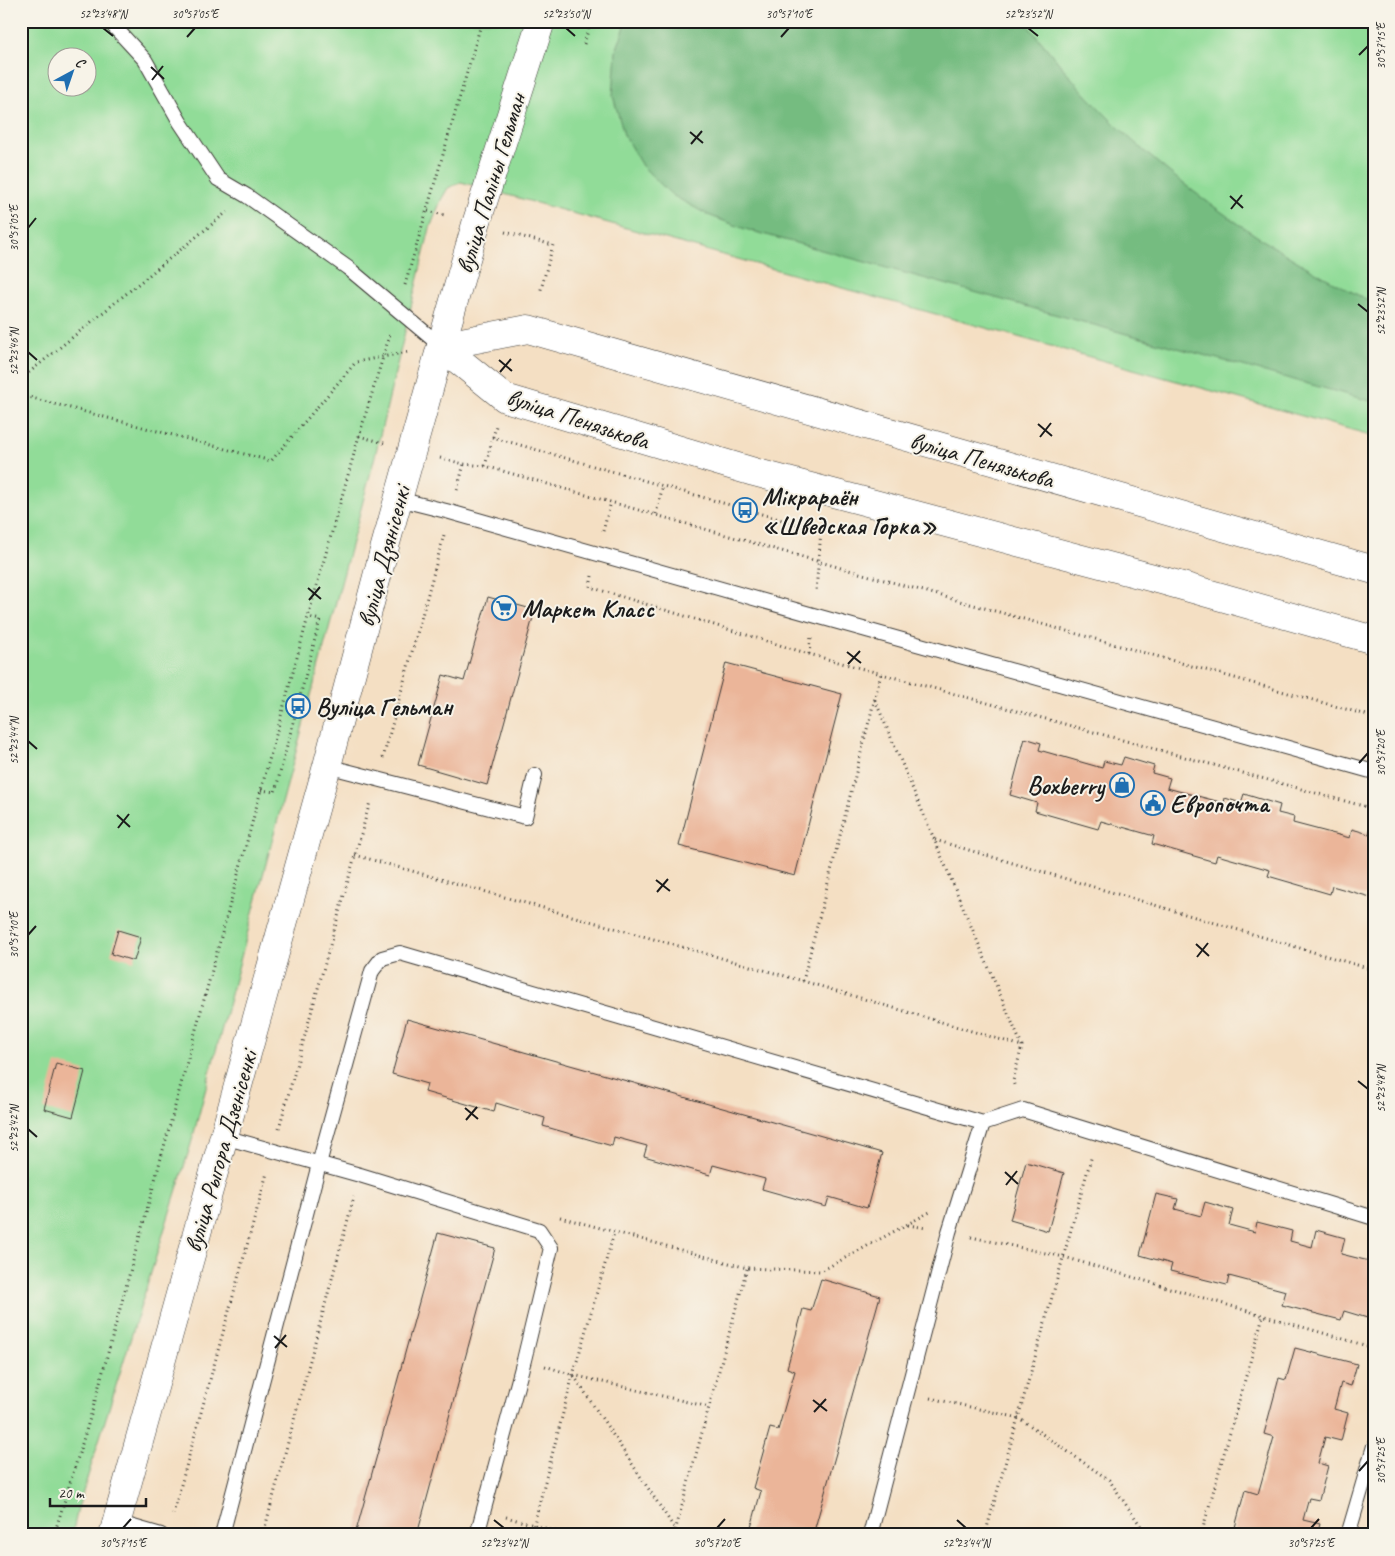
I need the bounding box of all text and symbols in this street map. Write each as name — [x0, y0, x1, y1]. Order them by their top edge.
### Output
text: 52°23'48"N — [79, 6, 128, 22]
text: 30°57'05"E — [172, 6, 220, 22]
text: 52°23'50"N — [542, 6, 591, 22]
text: 30°57'10"E — [766, 6, 814, 22]
text: 52°23'52"N — [1004, 6, 1053, 22]
text: 30°57'15"E — [1373, 21, 1389, 69]
north arrow — [48, 48, 98, 98]
text: С — [72, 54, 90, 73]
street label: вуліца Паліны Гельман — [448, 88, 534, 277]
text: 30°57'05"E — [6, 203, 22, 251]
text: 52°23'52"N — [1373, 287, 1389, 336]
text: 52°23'46"N — [6, 327, 22, 376]
street label: вуліца Пенязькова — [502, 381, 655, 458]
street label: вуліца Пенязькова — [906, 424, 1059, 496]
street label: вуліца Дзянісенкі — [350, 479, 419, 630]
place label: Мікрараён «Шведская Горка» — [762, 481, 937, 542]
bus stop icon: Мікрараён «Шведская Горка» — [732, 497, 758, 523]
place label: Маркет Класс — [522, 593, 655, 625]
supermarket icon: Маркет Класс — [491, 595, 517, 621]
place label: Вуліца Гельман — [316, 691, 454, 723]
bus stop icon: Вуліца Гельман — [285, 693, 311, 719]
text: 52°23'44"N — [6, 716, 22, 765]
text: 30°57'20"E — [1373, 728, 1389, 776]
place label: Boxberry — [1027, 770, 1106, 802]
shop icon: Boxberry — [1109, 772, 1135, 798]
place label: Европочта — [1170, 788, 1271, 820]
public building icon: Европочта — [1140, 790, 1166, 816]
text: 30°57'10"E — [6, 910, 22, 958]
street label: вуліца Рыгора Дзенісенкі — [177, 1043, 266, 1256]
text: 52°23'48"N — [1373, 1064, 1389, 1113]
text: 52°23'42"N — [6, 1104, 22, 1153]
text: 30°57'25"E — [1373, 1436, 1389, 1484]
scale bar — [50, 1476, 146, 1508]
text: 20 m — [58, 1484, 85, 1503]
text: 30°57'15"E — [100, 1535, 148, 1551]
text: 52°23'42"N — [480, 1535, 529, 1551]
text: 30°57'20"E — [694, 1535, 742, 1551]
text: 52°23'44"N — [942, 1535, 991, 1551]
text: 30°57'25"E — [1288, 1535, 1336, 1551]

